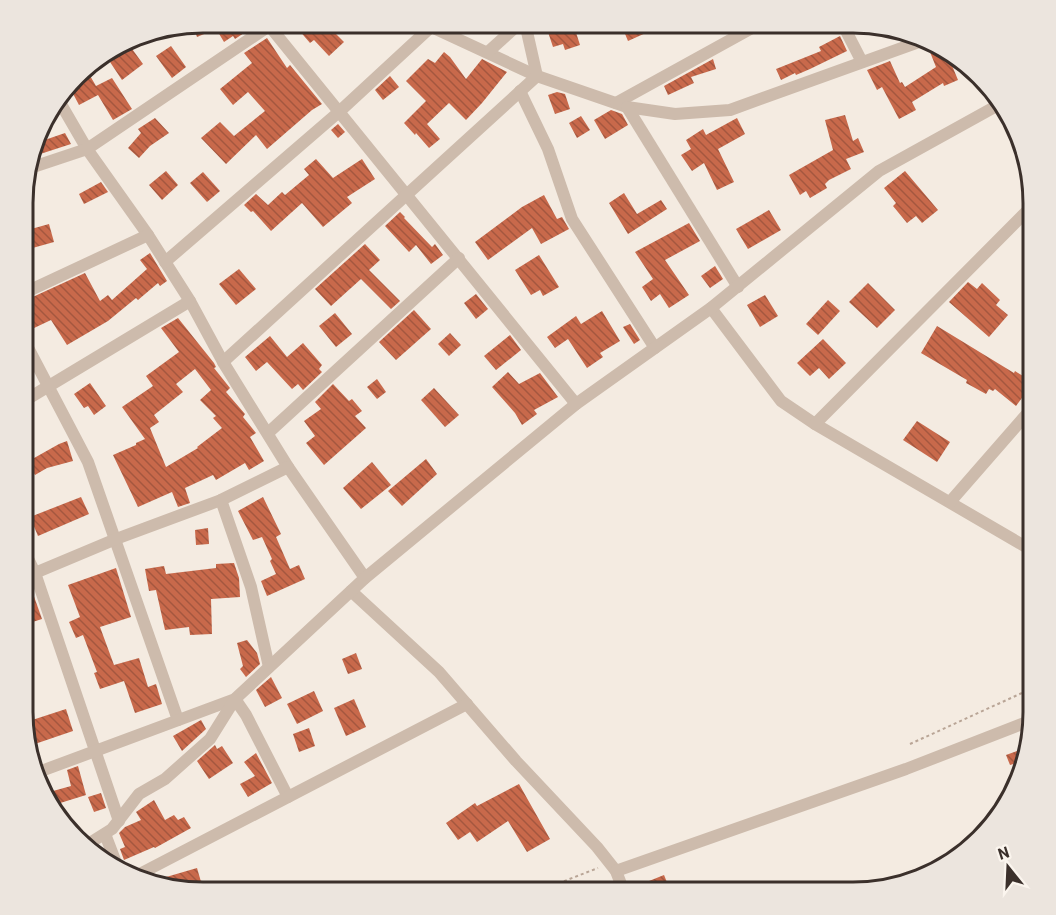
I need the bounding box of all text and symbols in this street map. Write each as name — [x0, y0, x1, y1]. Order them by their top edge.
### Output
north arrow — [978, 837, 1038, 897]
text: N — [995, 842, 1011, 863]

